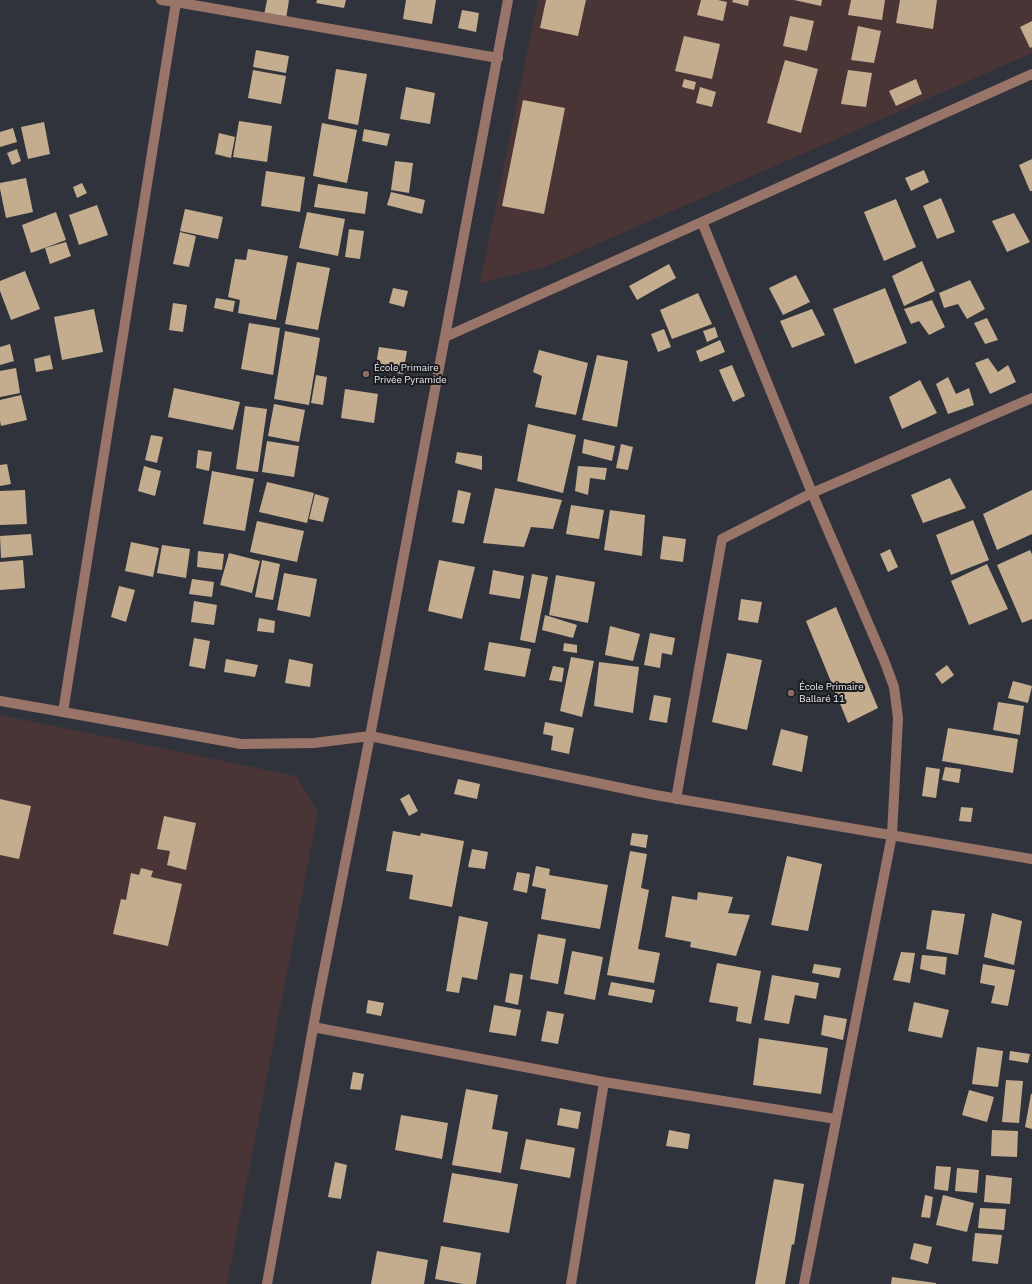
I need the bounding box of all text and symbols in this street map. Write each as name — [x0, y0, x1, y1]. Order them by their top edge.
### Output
place label: École Primaire Privée Pyramide — [374, 362, 447, 386]
marker: École Primaire Privée Pyramide — [361, 369, 371, 379]
place label: École Primaire Ballaré 11 — [799, 681, 864, 704]
marker: École Primaire Ballaré 11 — [786, 688, 796, 698]

